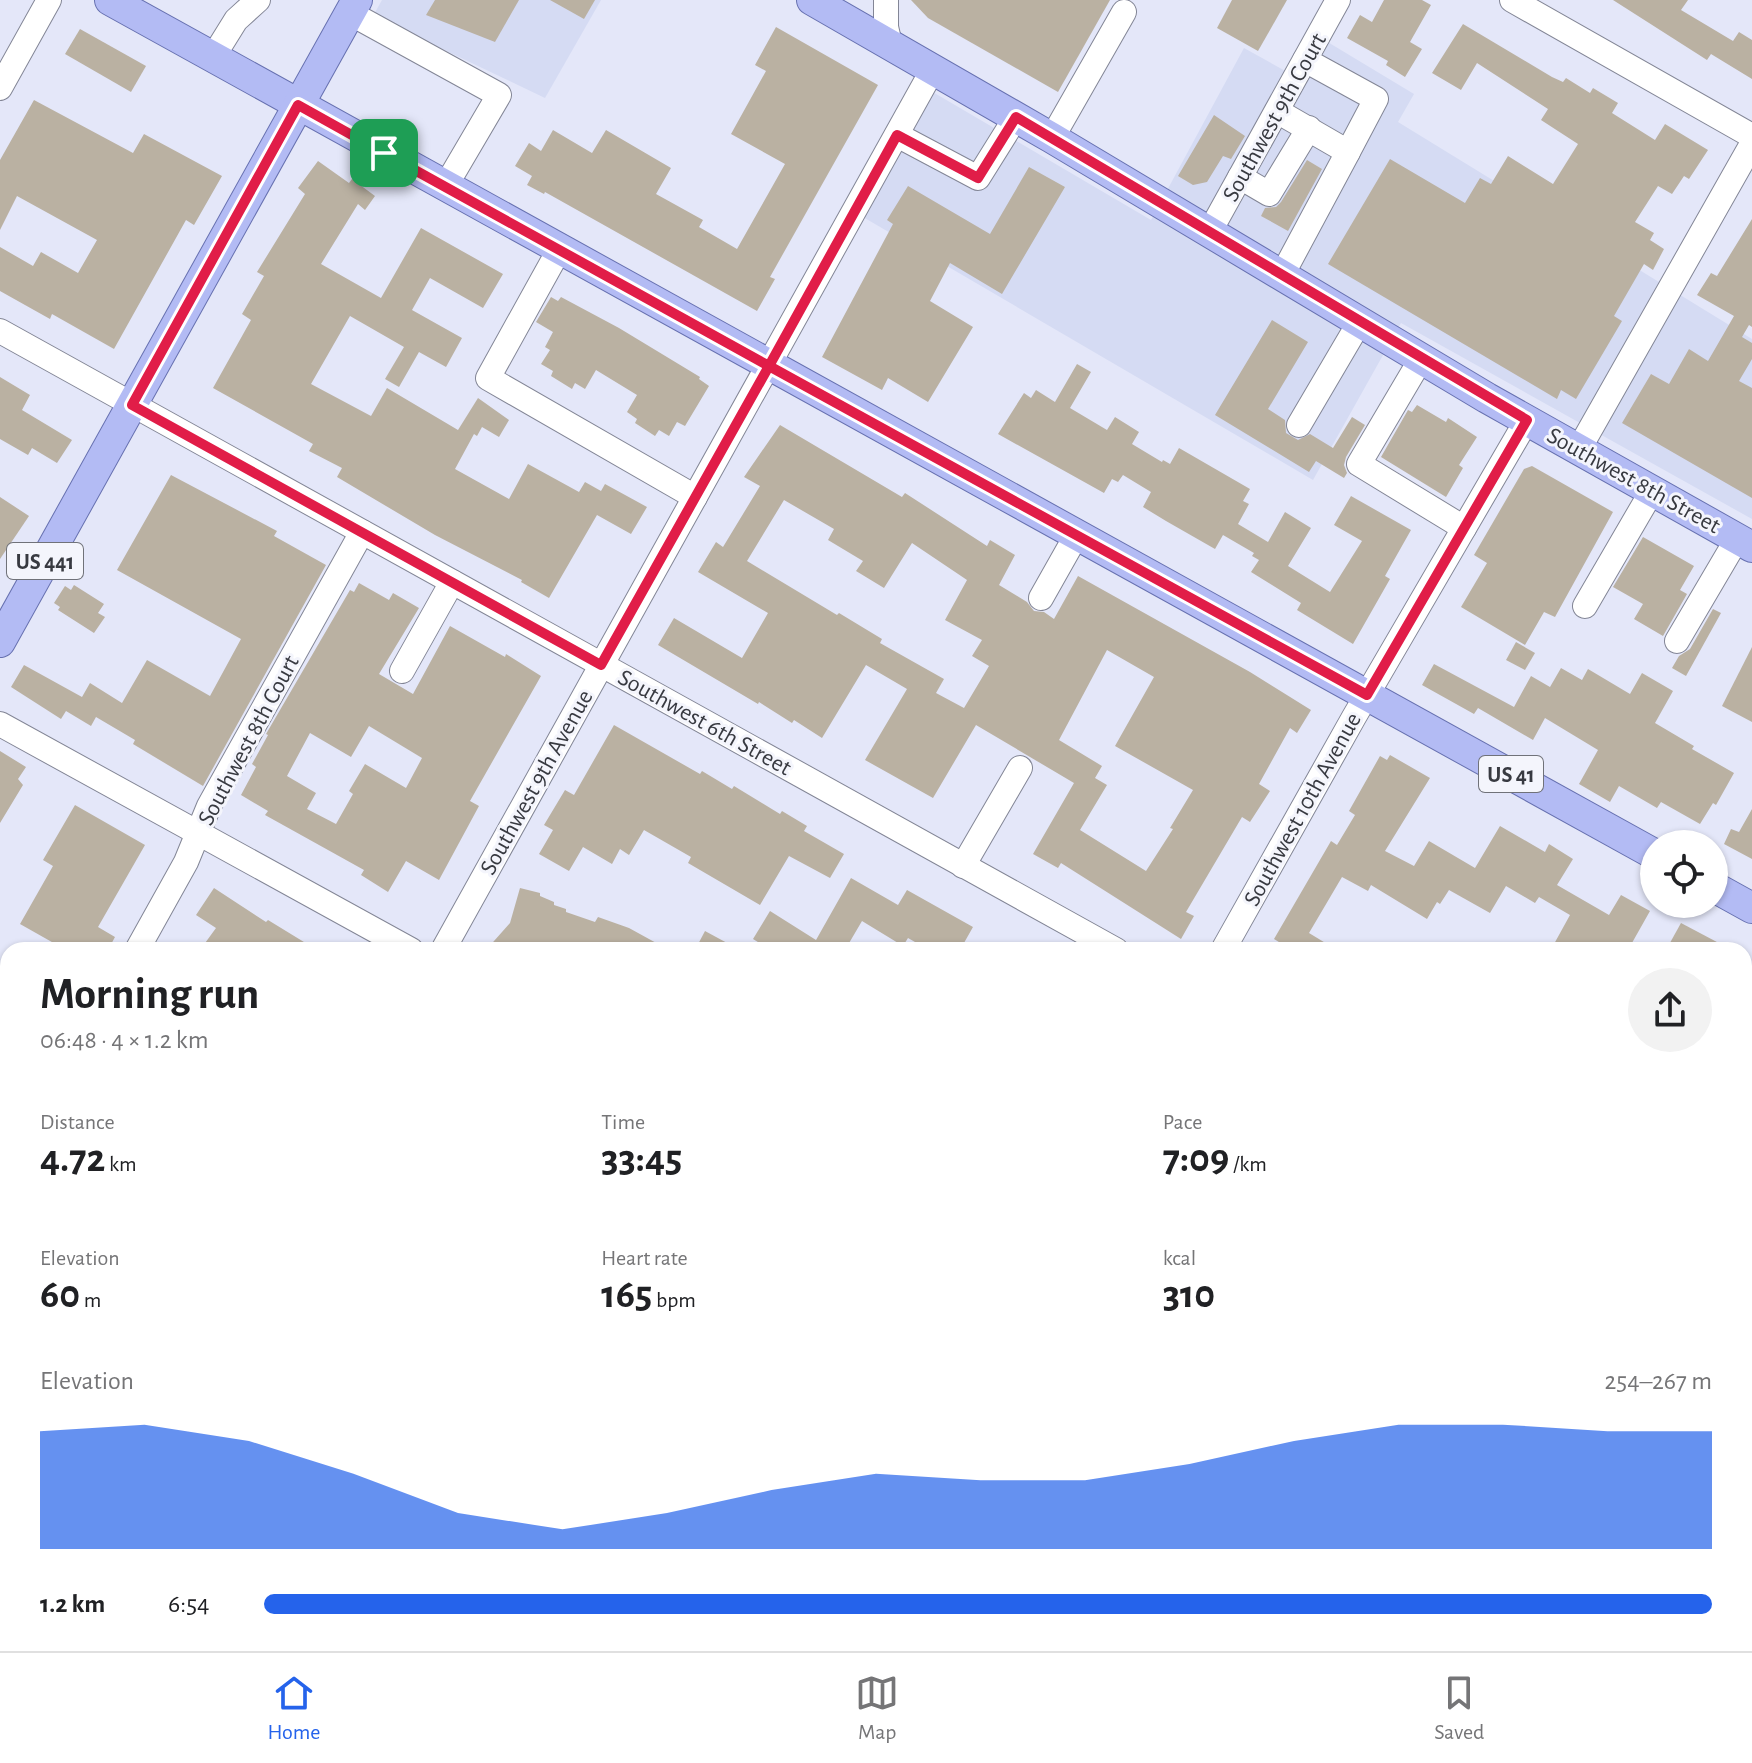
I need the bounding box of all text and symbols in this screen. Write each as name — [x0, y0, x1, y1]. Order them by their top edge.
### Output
street label: Southwest 9th Court — [1219, 29, 1331, 206]
pin — [350, 119, 418, 187]
icon: arrive — [362, 131, 406, 175]
street label: Southwest 8th Street — [1543, 423, 1724, 539]
road number: US 441 — [7, 543, 83, 579]
street label: Southwest 8th Court — [194, 651, 304, 829]
street label: Southwest 6th Street — [614, 665, 795, 781]
street label: Southwest 9th Avenue — [476, 686, 598, 879]
street label: Southwest 10th Avenue — [1240, 709, 1366, 910]
road number: US 41 — [1479, 756, 1543, 792]
map controls — [1640, 830, 1728, 918]
button: locate — [1640, 830, 1728, 918]
button: share — [1628, 968, 1712, 1052]
text: Morning run — [40, 973, 259, 1017]
text: 06:48 · 4 × 1.2 km — [40, 1027, 209, 1053]
text: Distance — [40, 1111, 115, 1133]
text: Time — [601, 1111, 645, 1133]
text: Pace — [1163, 1111, 1202, 1133]
text: 4.72 — [40, 1139, 105, 1179]
text: 33:45 — [601, 1139, 682, 1179]
text: 7:09 — [1163, 1139, 1229, 1179]
text: km — [105, 1153, 137, 1175]
text: /km — [1229, 1153, 1267, 1175]
text: Elevation — [40, 1247, 120, 1269]
text: Heart rate — [601, 1247, 688, 1269]
text: kcal — [1163, 1247, 1196, 1269]
text: 60 — [40, 1275, 80, 1315]
text: 165 — [601, 1275, 652, 1315]
text: 310 — [1163, 1275, 1215, 1315]
text: m — [80, 1289, 101, 1311]
text: bpm — [652, 1289, 696, 1311]
text: Elevation — [40, 1368, 134, 1394]
text: 254–267 m — [1604, 1368, 1712, 1394]
text: 1.2 km — [40, 1591, 105, 1617]
text: 6:54 — [168, 1591, 210, 1617]
tab: Home — [267, 1671, 320, 1745]
tab: Map — [855, 1671, 899, 1745]
tab: Saved — [1434, 1671, 1485, 1745]

